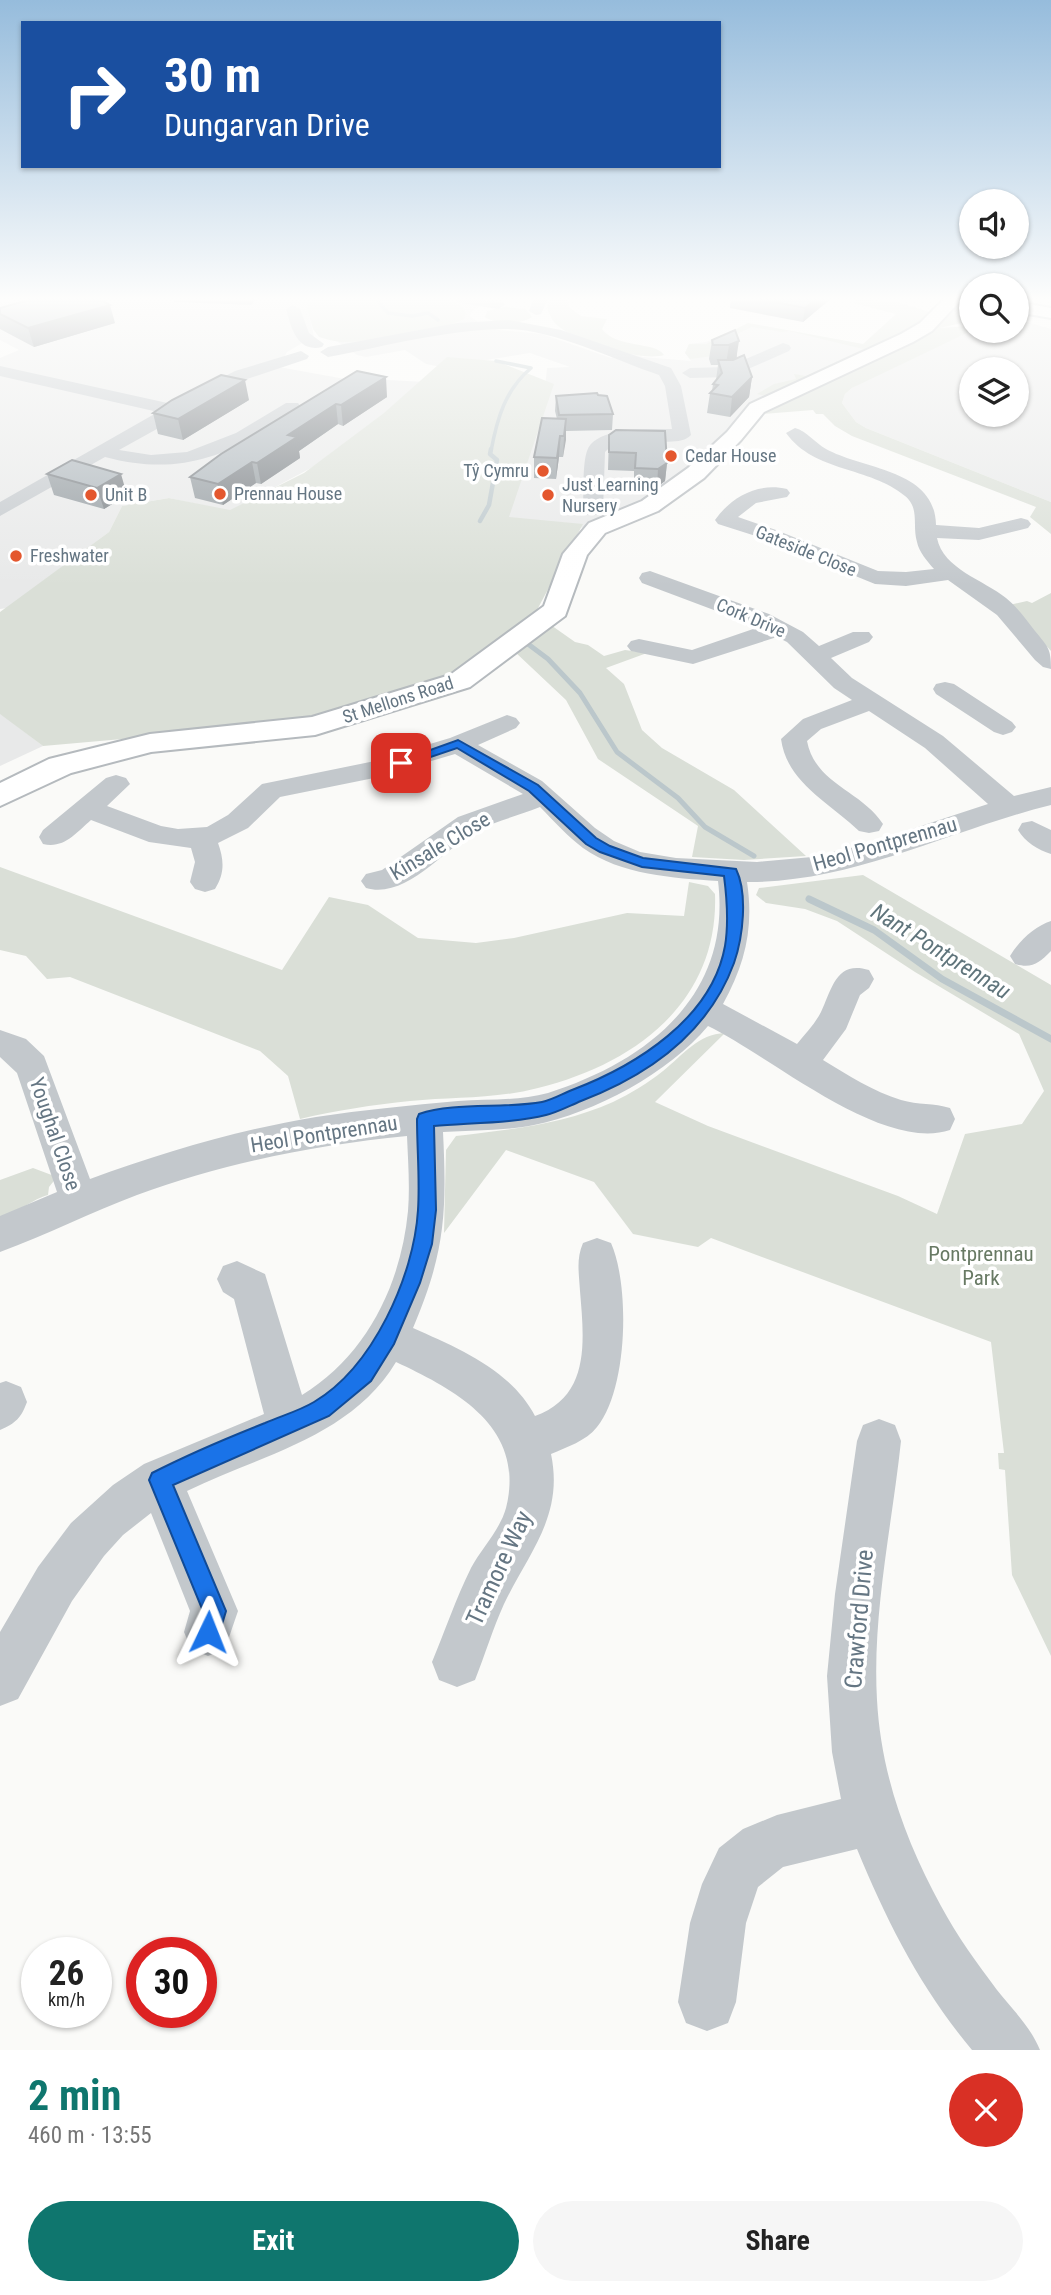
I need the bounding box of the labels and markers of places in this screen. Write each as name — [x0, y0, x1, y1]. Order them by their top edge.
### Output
place label: Cedar House — [685, 445, 776, 466]
marker: Cedar House — [663, 448, 679, 464]
place label: Tŷ Cymru — [463, 460, 529, 481]
marker: Tŷ Cymru — [535, 463, 551, 479]
place label: Just Learning Nursery — [562, 474, 659, 516]
place label: Prennau House — [234, 483, 342, 504]
place label: Unit B — [105, 484, 147, 505]
marker: Prennau House — [212, 486, 228, 502]
marker: Unit B — [83, 487, 99, 503]
marker: Just Learning Nursery — [540, 487, 556, 503]
place label: Freshwater — [30, 545, 109, 566]
marker: Freshwater — [8, 548, 24, 564]
pin — [371, 733, 431, 793]

